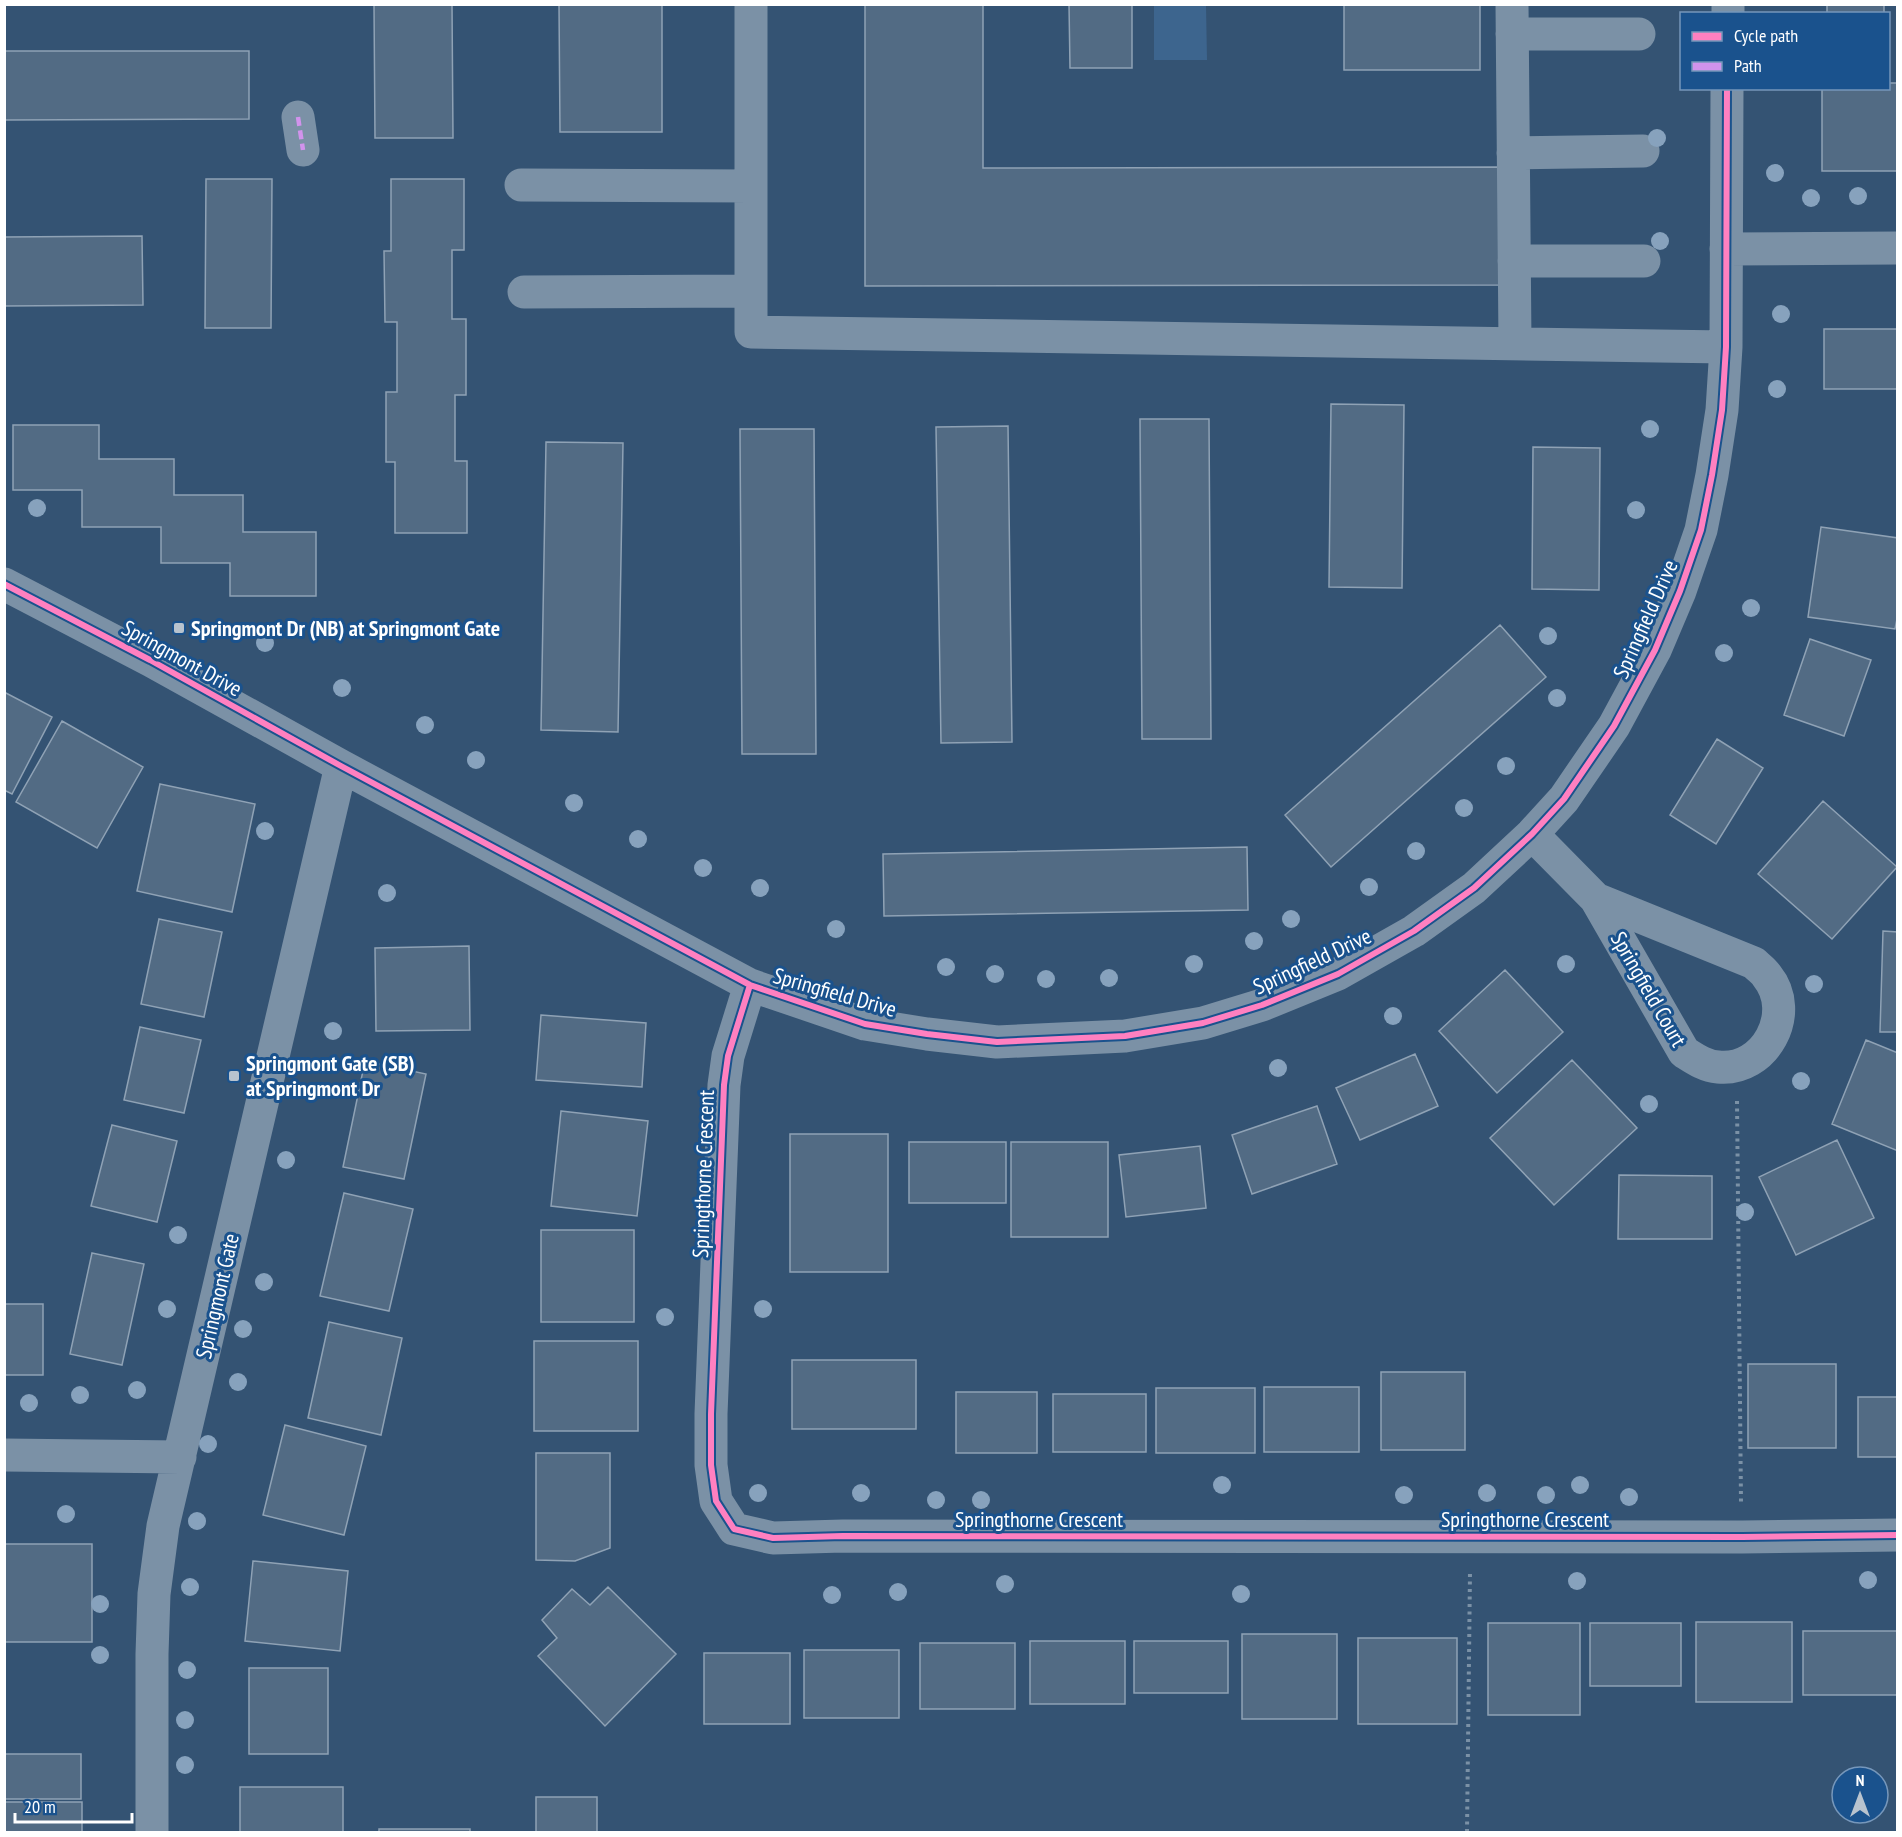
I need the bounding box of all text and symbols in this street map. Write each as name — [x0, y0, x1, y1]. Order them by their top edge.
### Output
legend — [1680, 12, 1890, 90]
text: Cycle path — [1734, 24, 1798, 47]
text: Path — [1734, 54, 1762, 77]
street label: Springfield Drive — [1606, 555, 1684, 683]
street label: Springmont Drive — [117, 613, 247, 703]
place label: Springmont Dr (NB) at Springmont Gate — [191, 614, 500, 642]
marker: Springmont Dr (NB) at Springmont Gate — [172, 621, 186, 635]
street label: Springfield Drive — [1249, 921, 1375, 1001]
street label: Springfield Court — [1605, 927, 1693, 1051]
street label: Springfield Drive — [770, 961, 900, 1023]
place label: Springmont Gate (SB) at Springmont Dr — [246, 1049, 415, 1102]
marker: Springmont Gate (SB) at Springmont Dr — [227, 1069, 241, 1083]
street label: Springthorne Crescent — [686, 1089, 720, 1259]
street label: Springmont Gate — [189, 1231, 245, 1361]
street label: Springthorne Crescent — [955, 1505, 1123, 1533]
street label: Springthorne Crescent — [1441, 1505, 1609, 1533]
north arrow — [1830, 1765, 1890, 1825]
text: N — [1856, 1770, 1864, 1790]
scale bar — [15, 1786, 132, 1824]
text: 20 m — [24, 1795, 56, 1818]

